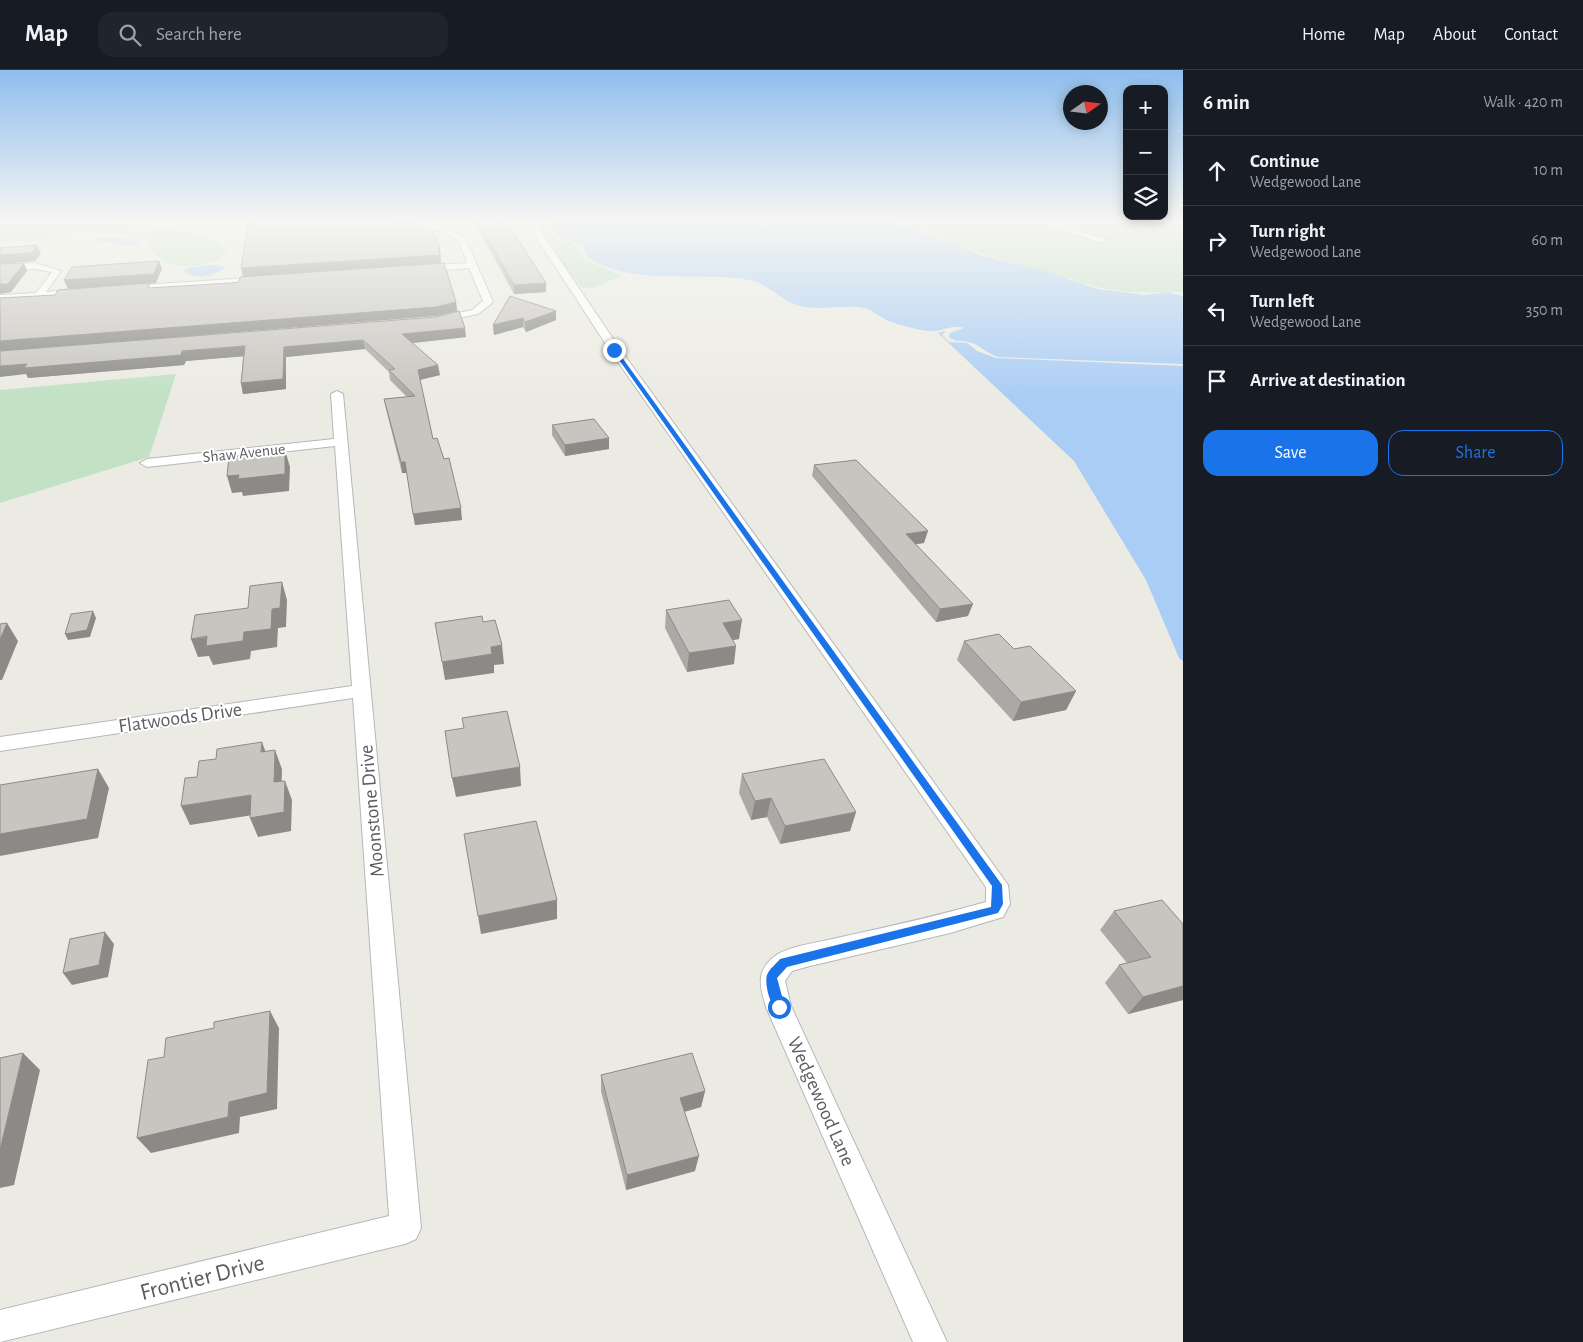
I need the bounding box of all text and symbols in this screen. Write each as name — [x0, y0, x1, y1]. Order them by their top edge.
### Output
search box — [98, 12, 448, 57]
icon: search — [116, 21, 144, 49]
text: Map — [25, 22, 68, 46]
text: Search here — [156, 25, 242, 44]
text: Home — [1302, 26, 1345, 44]
text: Map — [1373, 26, 1405, 44]
text: About — [1433, 26, 1476, 44]
text: Contact — [1504, 26, 1558, 44]
north arrow — [1063, 85, 1108, 130]
map controls — [1123, 85, 1168, 220]
button: + — [1123, 85, 1168, 130]
text: 6 min — [1203, 92, 1250, 113]
text: Walk · 420 m — [1483, 94, 1563, 110]
button: − — [1123, 130, 1168, 175]
text: Continue — [1250, 152, 1319, 171]
icon: ahead — [1203, 157, 1231, 185]
text: 10 m — [1534, 162, 1563, 178]
text: Wedgewood Lane — [1250, 174, 1361, 190]
button: layers — [1123, 175, 1168, 220]
text: Turn right — [1250, 222, 1325, 241]
icon: right — [1203, 227, 1231, 255]
text: 60 m — [1532, 232, 1563, 248]
text: Wedgewood Lane — [1250, 244, 1361, 260]
text: Turn left — [1250, 292, 1314, 311]
icon: left — [1203, 297, 1231, 325]
text: 350 m — [1526, 302, 1563, 318]
text: Wedgewood Lane — [1250, 314, 1361, 330]
route end — [603, 339, 626, 362]
icon: arrive — [1203, 367, 1231, 395]
text: Arrive at destination — [1250, 371, 1406, 390]
button: Save — [1203, 430, 1378, 476]
button: Share — [1388, 430, 1563, 476]
street label: Shaw Avenue — [202, 441, 286, 465]
street label: Flatwoods Drive — [117, 699, 243, 737]
street label: Moonstone Drive — [356, 744, 388, 878]
route start — [768, 996, 791, 1019]
street label: Wedgewood Lane — [784, 1034, 858, 1169]
street label: Frontier Drive — [138, 1251, 267, 1305]

